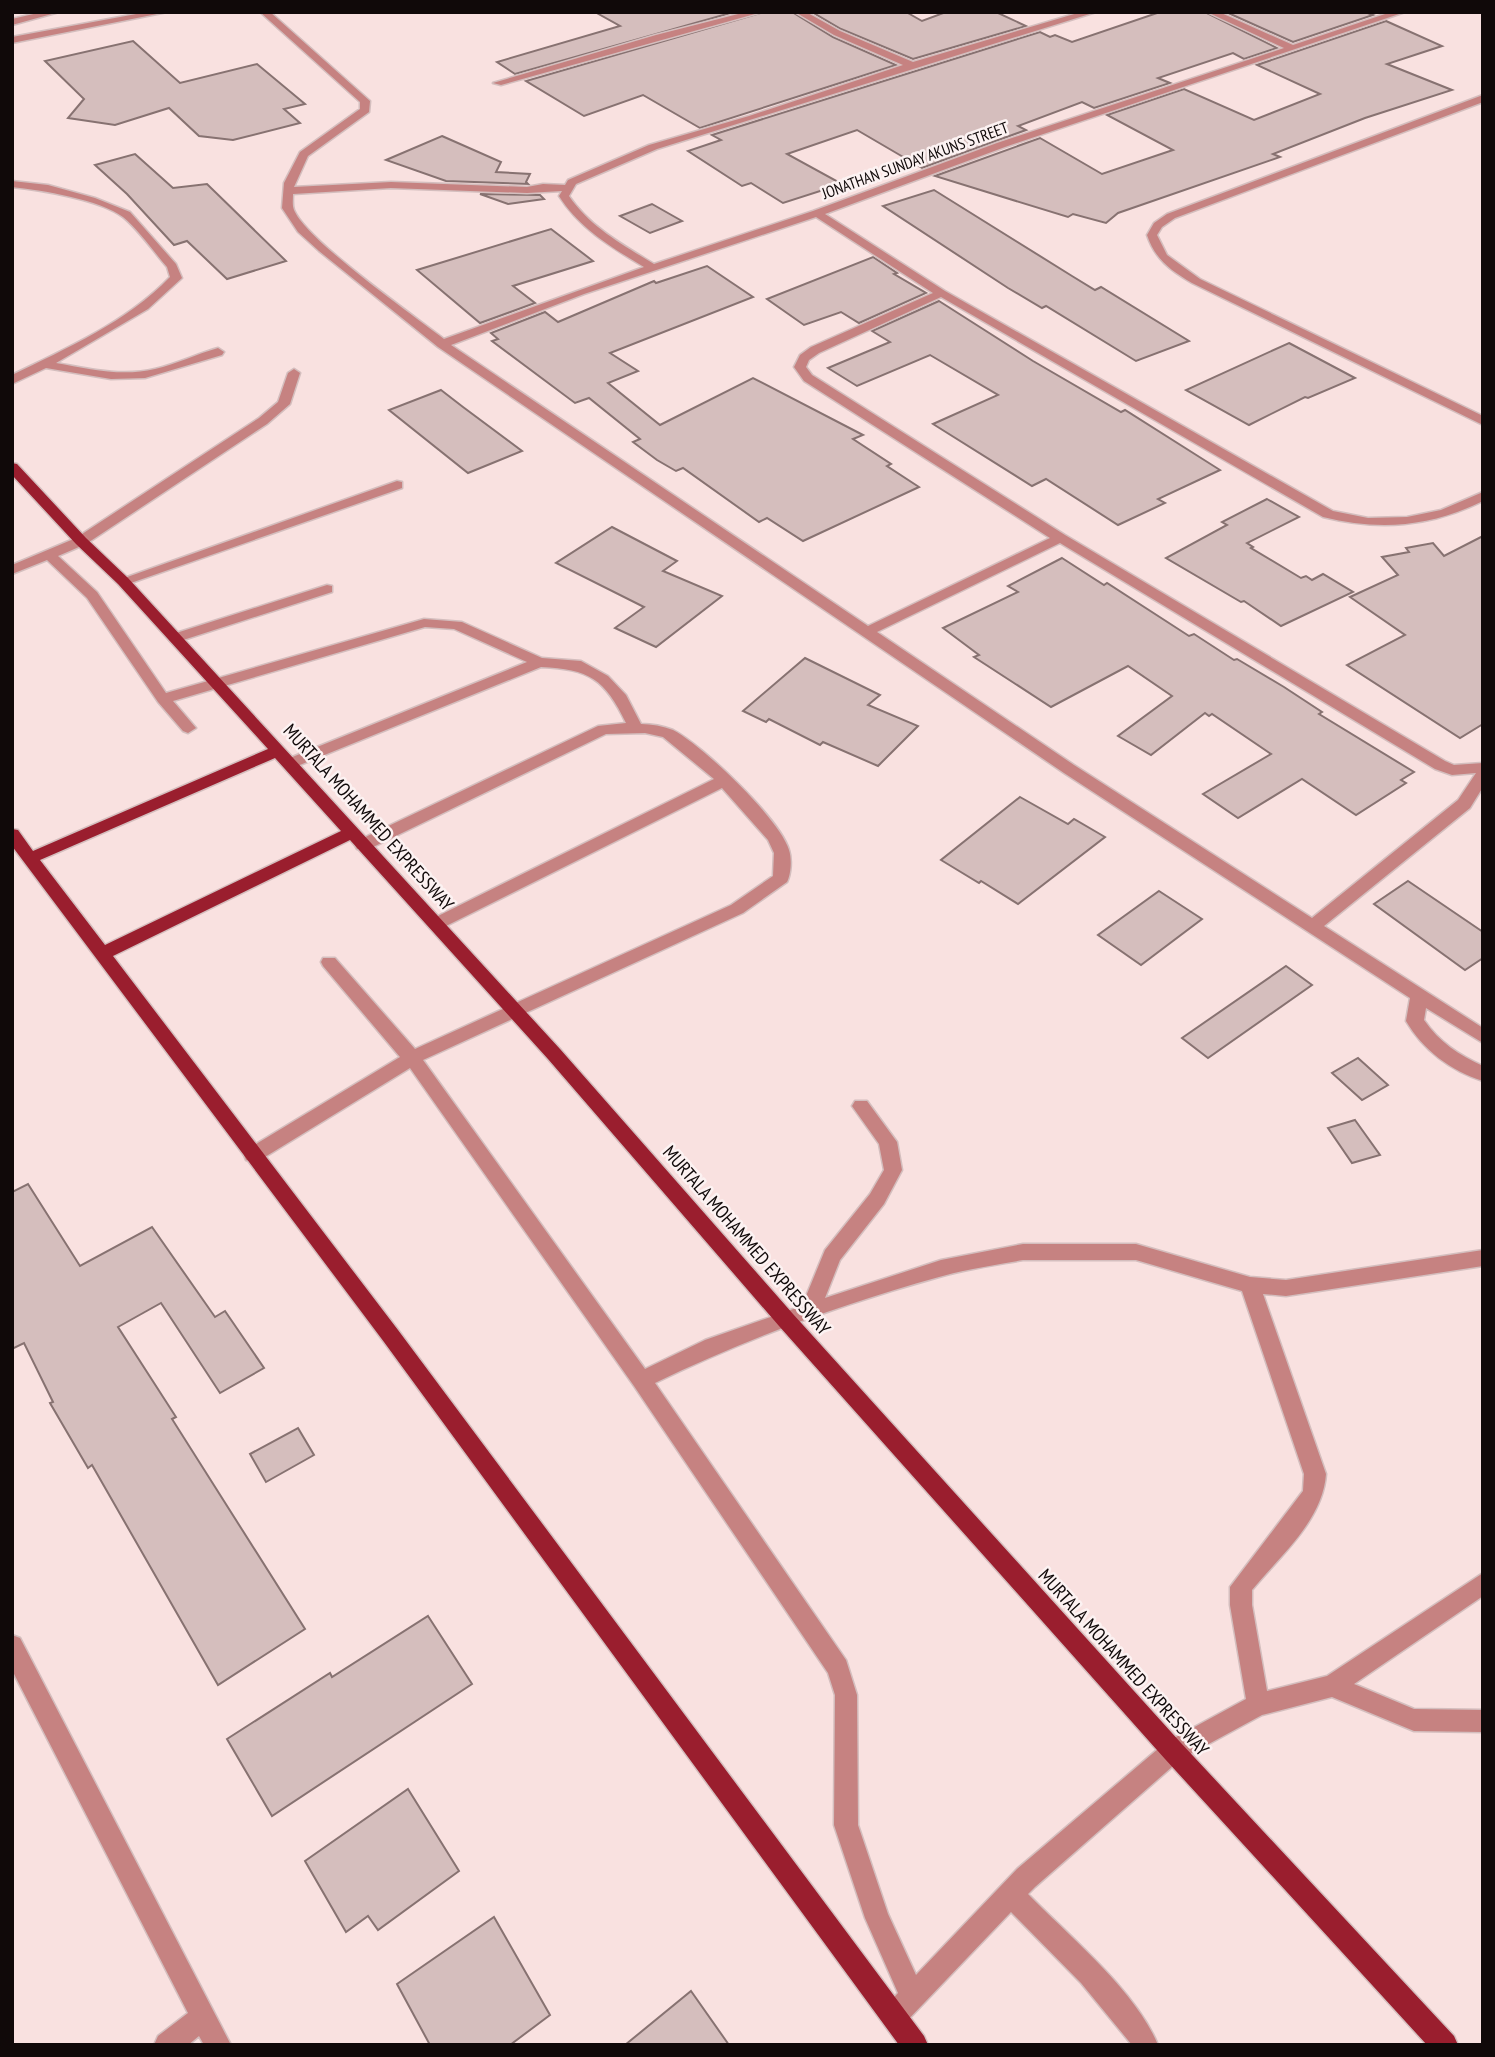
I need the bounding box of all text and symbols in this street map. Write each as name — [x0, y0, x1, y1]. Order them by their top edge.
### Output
street label: JONATHAN SUNDAY AKUNS STREET — [818, 117, 1011, 203]
street label: MURTALA MOHAMMED EXPRESSWAY — [279, 718, 460, 916]
street label: MURTALA MOHAMMED EXPRESSWAY — [658, 1140, 836, 1340]
street label: MURTALA MOHAMMED EXPRESSWAY — [1034, 1563, 1215, 1761]

